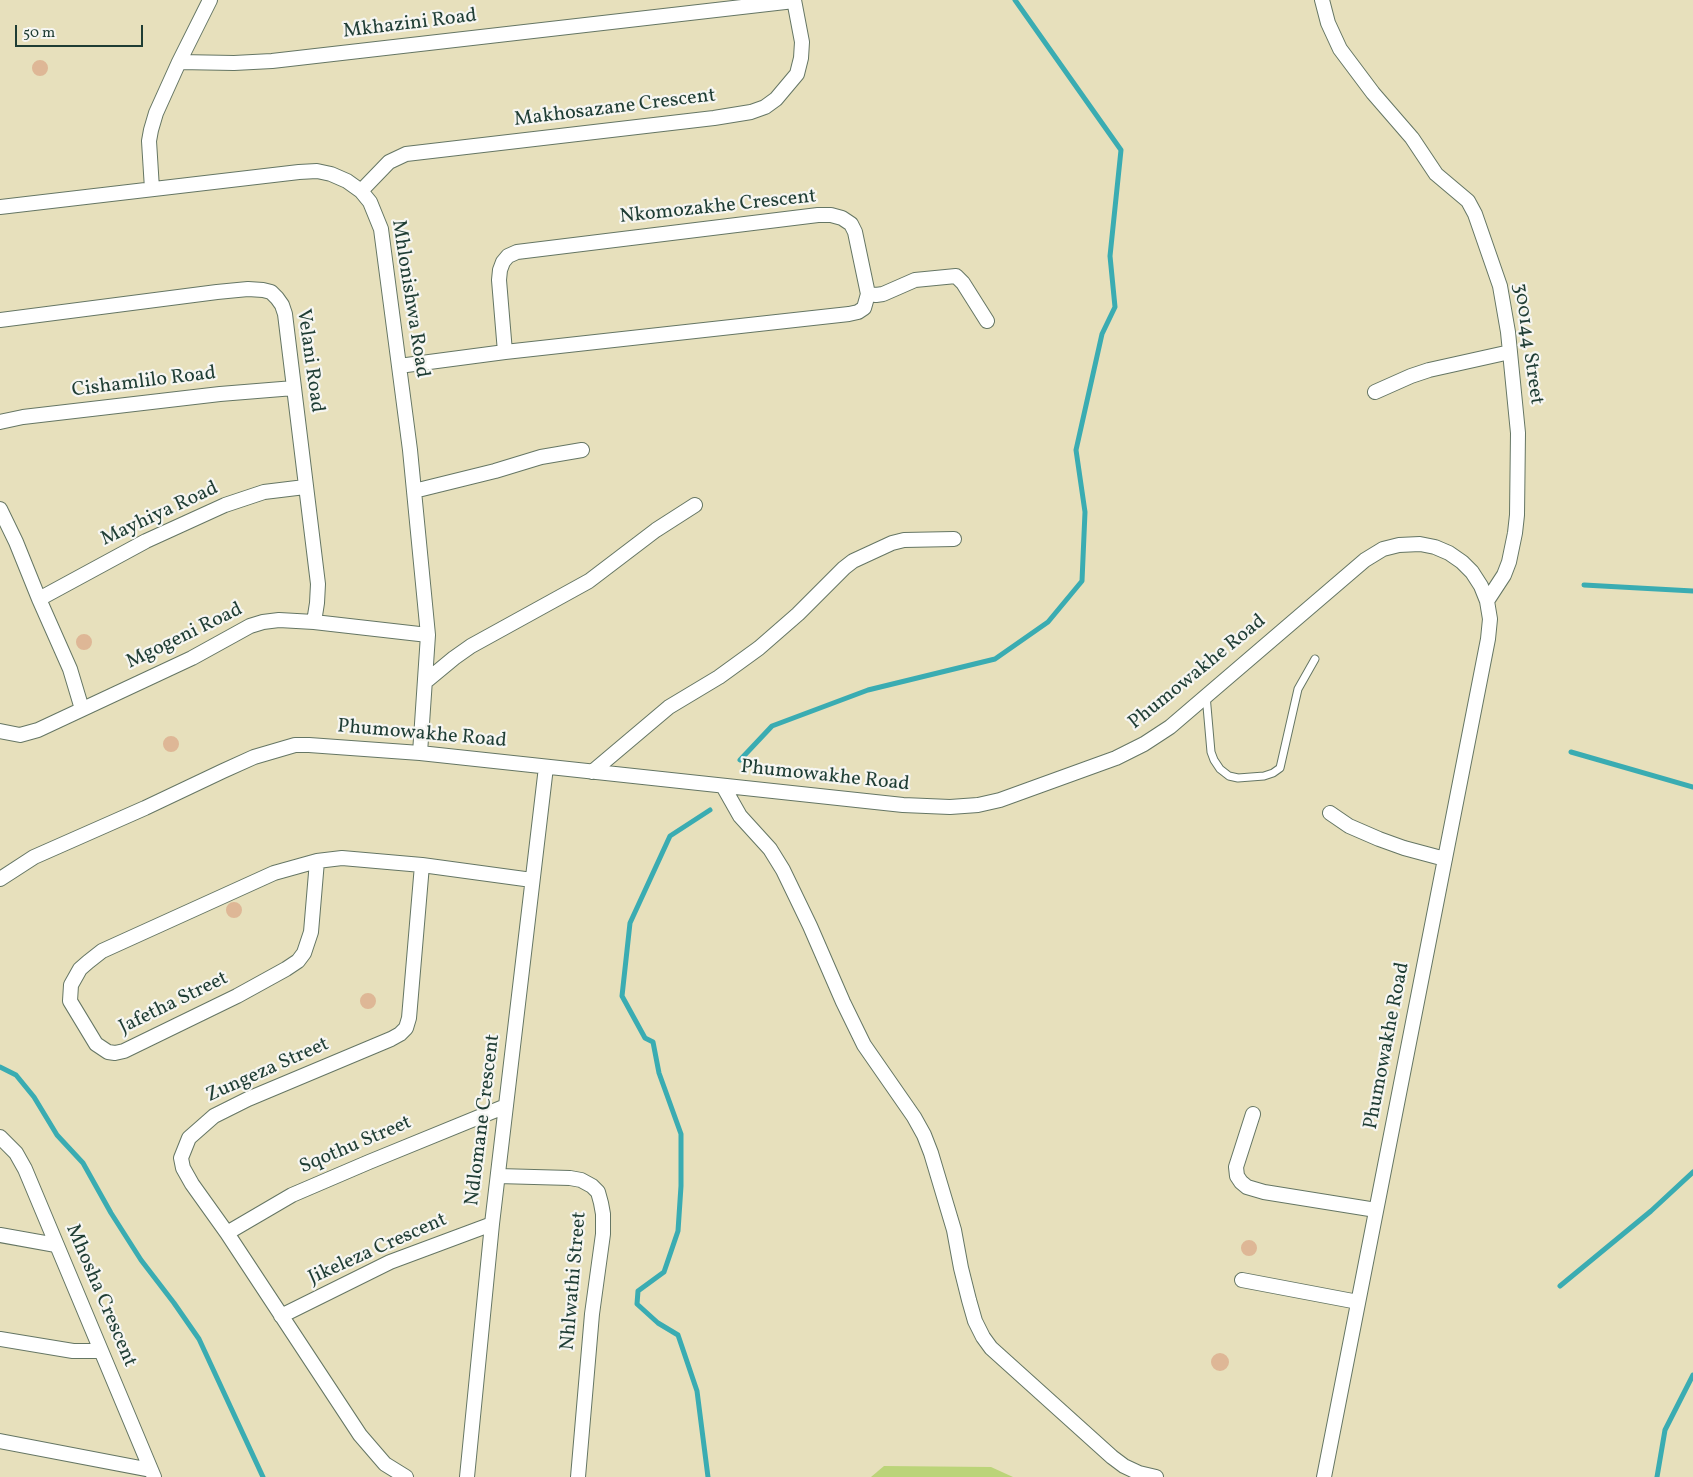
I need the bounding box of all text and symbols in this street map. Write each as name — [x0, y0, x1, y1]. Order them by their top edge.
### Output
street label: Mkhazini Road — [342, 5, 478, 45]
scale bar — [18, 15, 145, 47]
text: 50 m — [23, 23, 55, 44]
street label: Makhosazane Crescent — [513, 85, 717, 133]
street label: Nkomozakhe Crescent — [619, 186, 817, 230]
street label: Mhlonishwa Road — [385, 218, 433, 380]
street label: 300144 Street — [1507, 282, 1547, 406]
street label: Velani Road — [290, 308, 328, 414]
street label: Cishamlilo Road — [71, 362, 217, 404]
street label: Mayhiya Road — [98, 477, 222, 553]
street label: Mgogeni Road — [123, 599, 247, 675]
street label: Phumowakhe Road — [1124, 610, 1272, 736]
street label: Phumowakhe Road — [336, 716, 508, 754]
street label: Phumowakhe Road — [739, 756, 911, 798]
street label: Phumowakhe Road — [1360, 960, 1416, 1132]
street label: Jafetha Street — [116, 967, 232, 1041]
street label: Zungeza Street — [203, 1033, 333, 1109]
street label: Ndlomane Crescent — [462, 1033, 506, 1207]
street label: Sqothu Street — [296, 1112, 416, 1180]
street label: Jikeleza Crescent — [305, 1209, 451, 1291]
street label: Nhlwathi Street — [557, 1211, 593, 1351]
street label: Mhosha Crescent — [59, 1221, 141, 1371]

